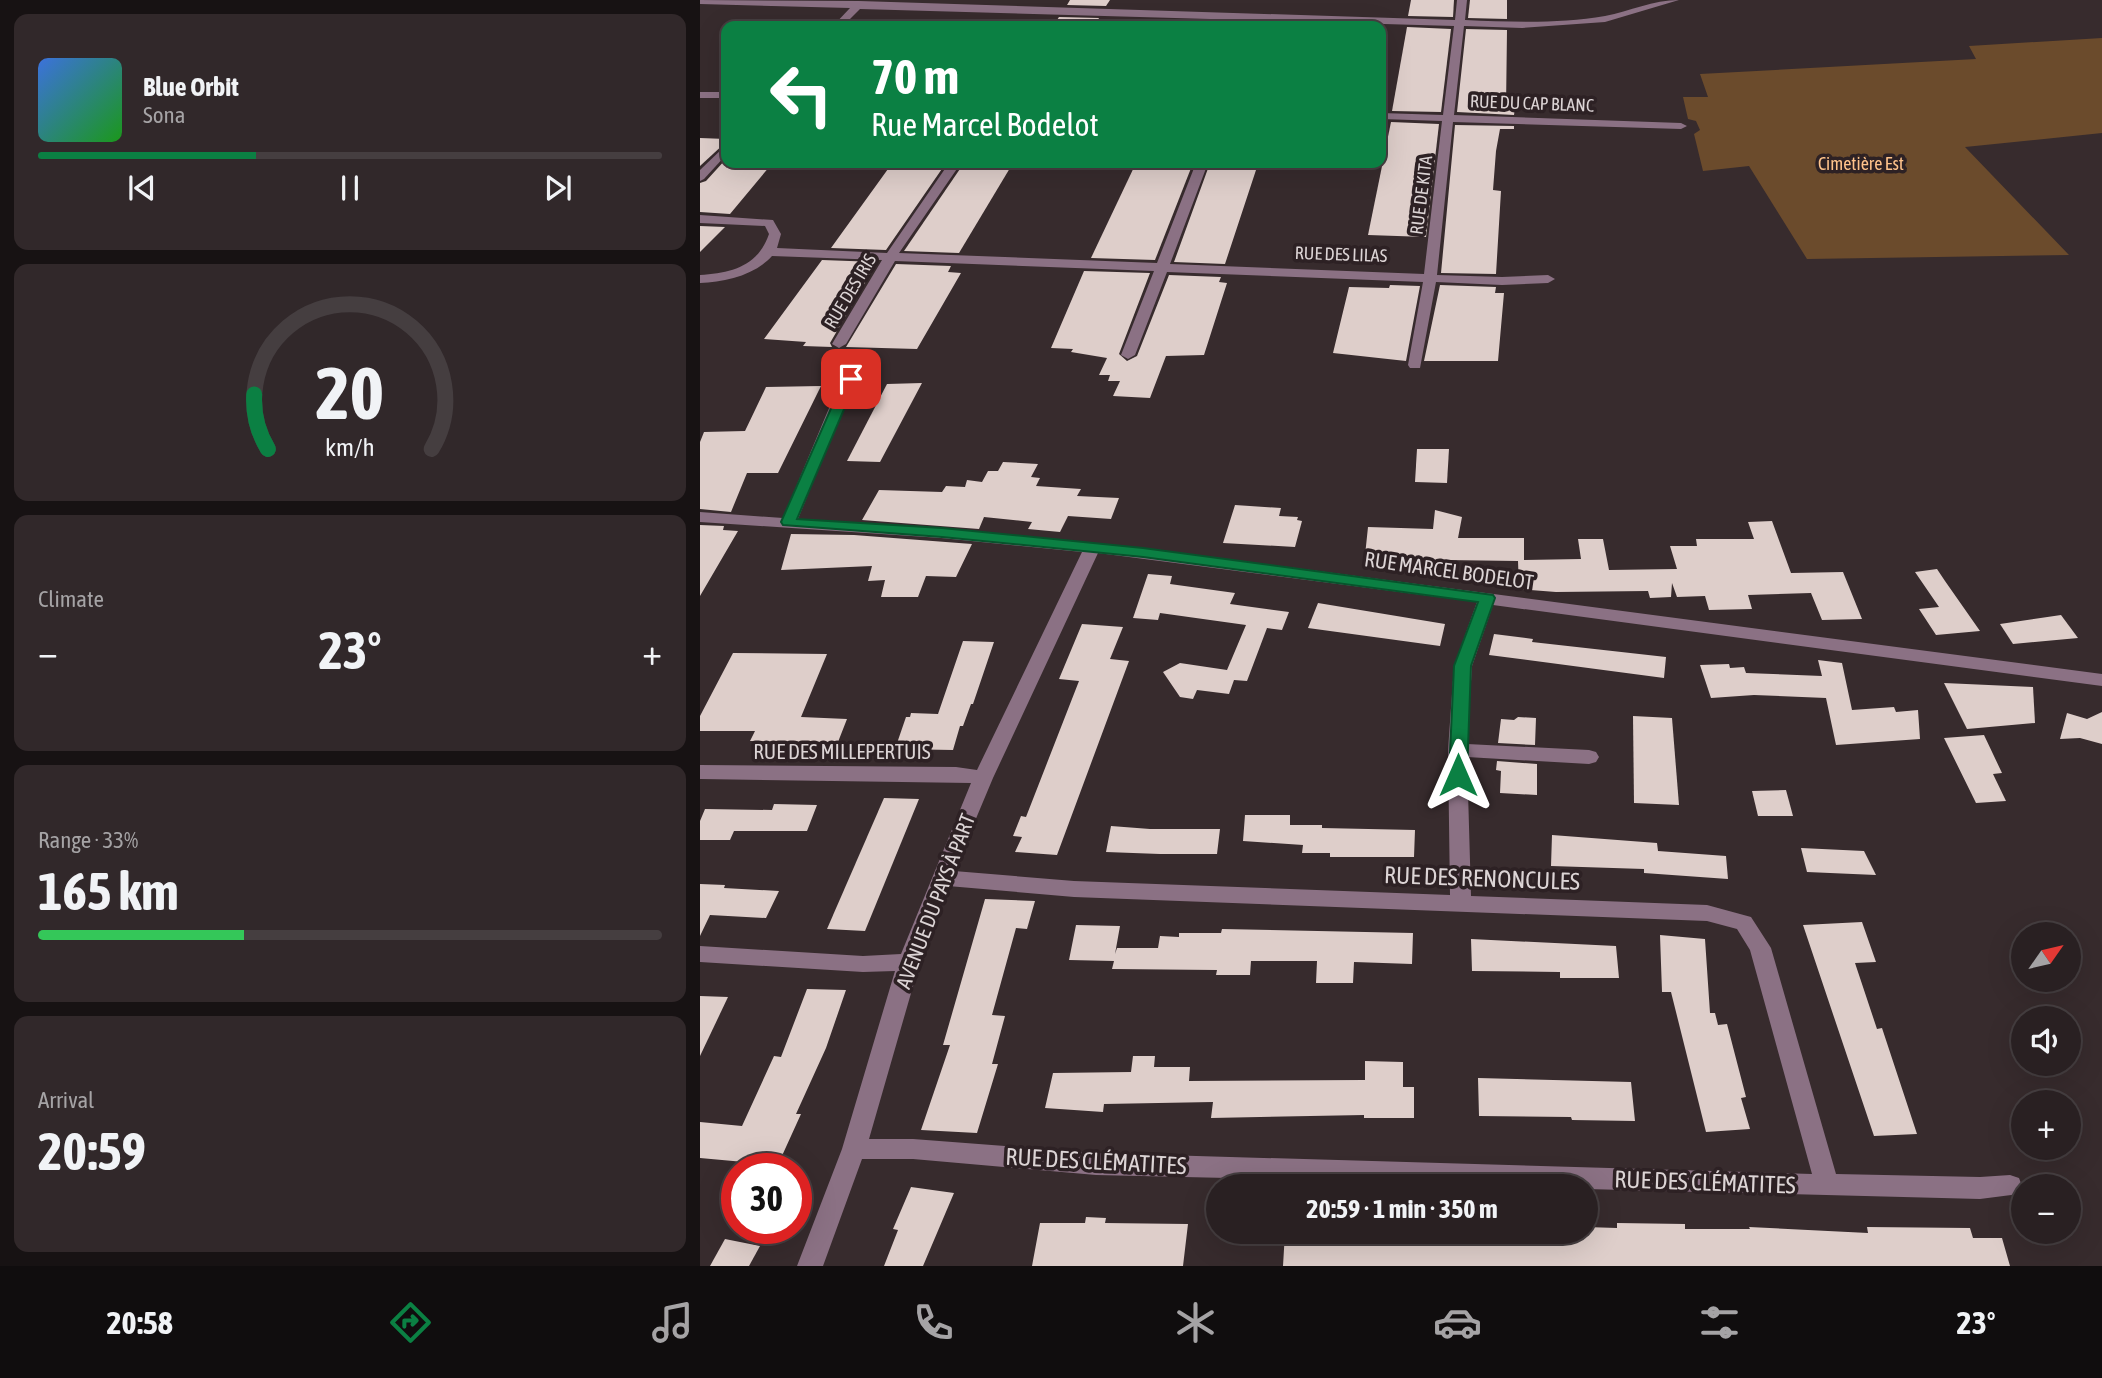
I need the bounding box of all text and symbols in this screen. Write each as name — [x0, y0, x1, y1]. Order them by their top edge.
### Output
text: 70 m — [871, 48, 959, 104]
icon: left — [756, 49, 847, 140]
text: Blue Orbit — [143, 72, 239, 102]
street label: RUE DU CAP BLANC — [1470, 90, 1594, 116]
text: Sona — [143, 102, 185, 128]
text: Rue Marcel Bodelot — [871, 106, 1099, 143]
park label: Cimetière Est — [1818, 153, 1904, 174]
street label: RUE DE KITA — [1406, 154, 1436, 236]
icon: previous — [123, 169, 161, 207]
icon: pause — [331, 169, 369, 207]
icon: next — [539, 169, 577, 207]
street label: RUE DES LILAS — [1294, 242, 1388, 266]
street label: RUE DES IRIS — [820, 250, 881, 332]
pin — [821, 349, 881, 409]
text: 20 — [316, 351, 384, 434]
icon: arrive — [832, 360, 870, 398]
text: km/h — [325, 432, 375, 460]
street label: RUE MARCEL BODELOT — [1363, 546, 1535, 594]
text: Climate — [38, 586, 104, 612]
text: 23° — [318, 620, 382, 680]
text: − — [38, 630, 58, 673]
text: + — [642, 630, 662, 673]
position arrow — [1421, 738, 1495, 812]
street label: RUE DES MILLEPERTUIS — [753, 739, 931, 763]
street label: AVENUE DU PAYS À PART — [891, 810, 979, 992]
text: Range · 33% — [38, 827, 138, 853]
text: 165 km — [38, 861, 179, 921]
street label: RUE DES RENONCULES — [1384, 861, 1580, 895]
north arrow — [2011, 922, 2081, 992]
map controls — [2011, 922, 2081, 1244]
button: sound — [2011, 1006, 2081, 1076]
text: Arrival — [38, 1087, 94, 1113]
button: + — [2011, 1090, 2081, 1160]
text: 20:59 — [38, 1121, 146, 1181]
street label: RUE DES CLÉMATITES — [1005, 1143, 1187, 1179]
speed limit sign: 30 — [721, 1153, 812, 1244]
street label: RUE DES CLÉMATITES — [1614, 1165, 1796, 1199]
button: − — [2011, 1174, 2081, 1244]
text: 20:59 · 1 min · 350 m — [1306, 1194, 1498, 1224]
icon: directions — [386, 1298, 435, 1347]
icon: music — [648, 1298, 697, 1347]
icon: phone — [909, 1298, 958, 1347]
icon: climate — [1171, 1298, 1220, 1347]
icon: car — [1433, 1298, 1482, 1347]
icon: filters — [1695, 1298, 1744, 1347]
text: 20:58 — [106, 1304, 173, 1341]
text: 23° — [1957, 1304, 1996, 1341]

